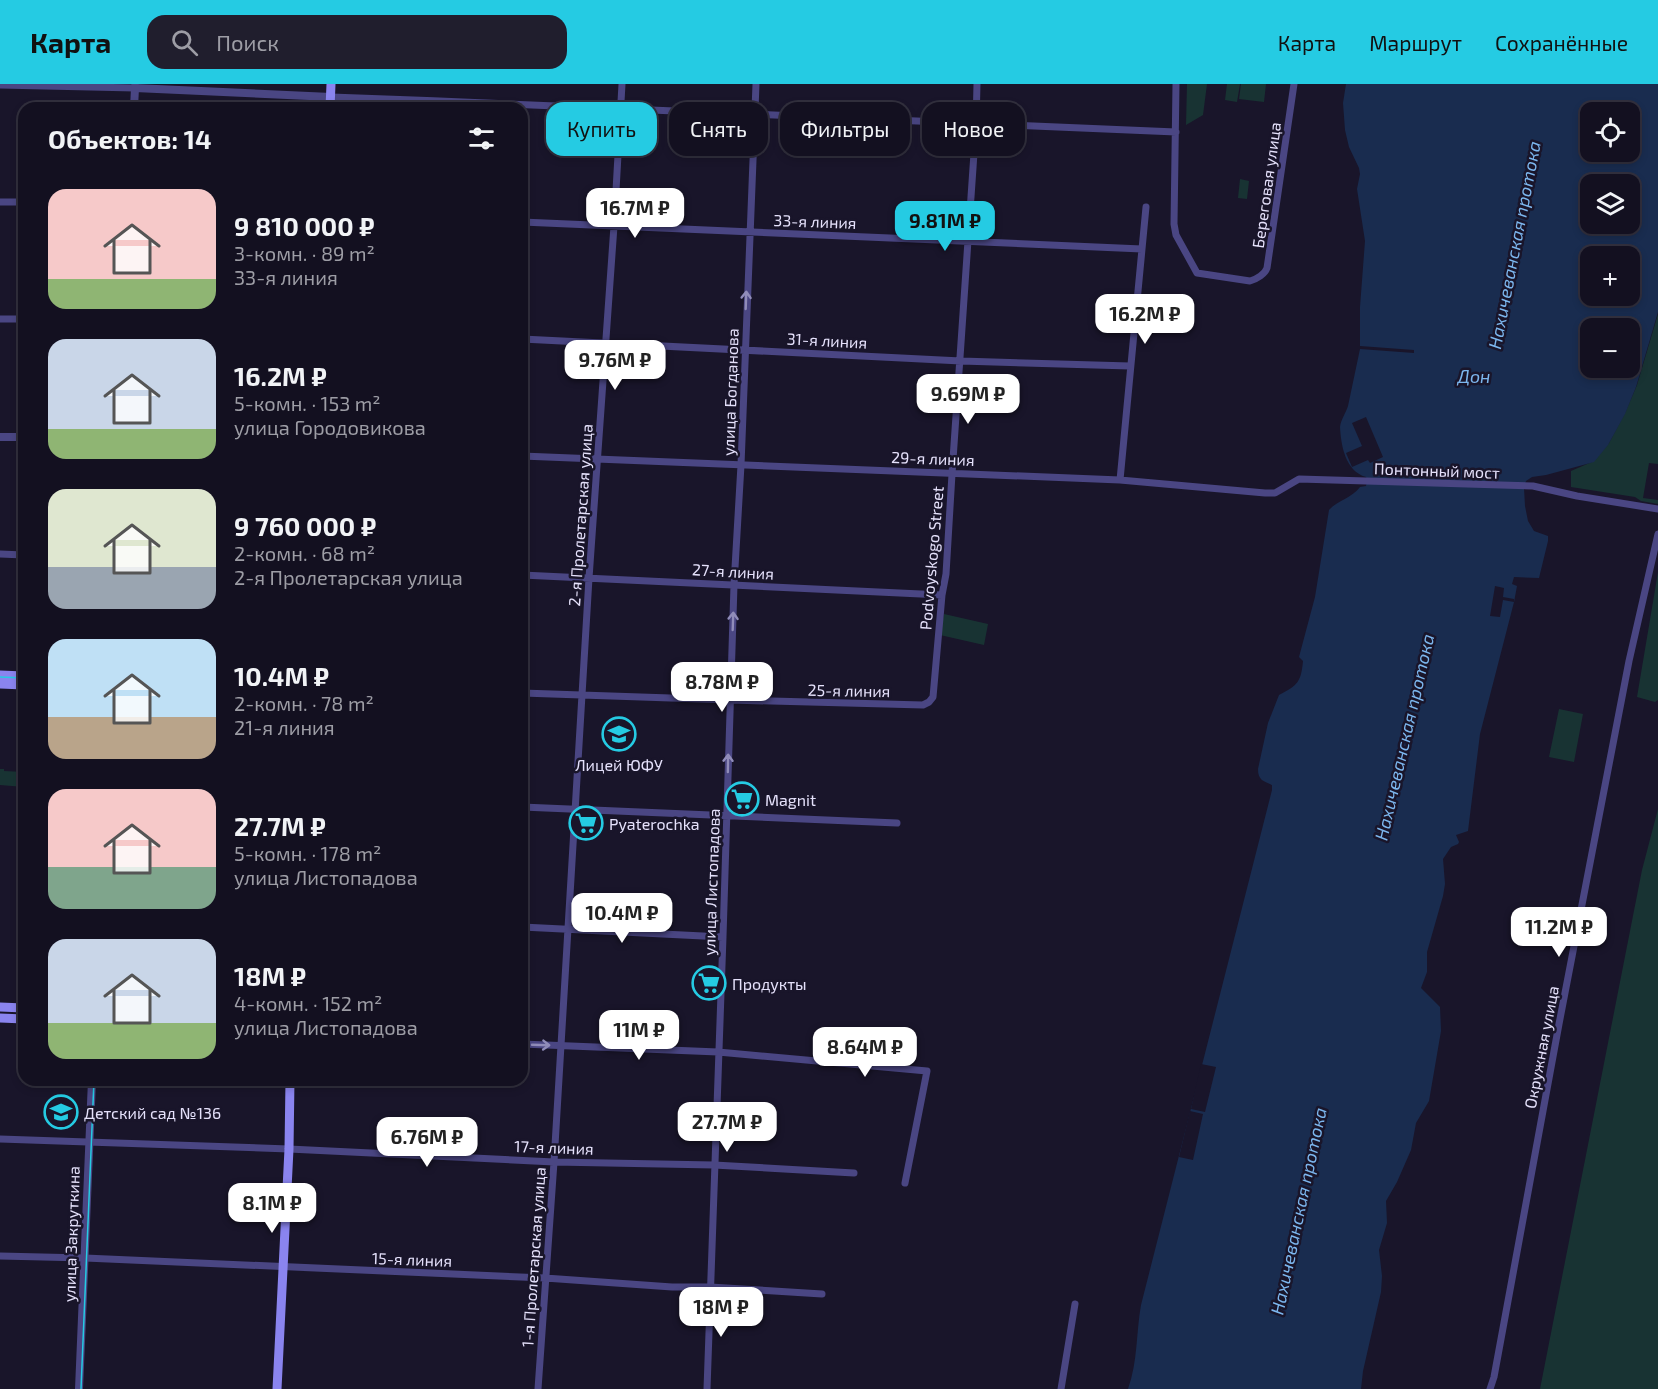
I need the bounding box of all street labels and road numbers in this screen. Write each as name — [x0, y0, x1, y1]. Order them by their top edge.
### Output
street label: Береговая улица — [1248, 121, 1285, 249]
street label: 33-я линия — [773, 210, 857, 232]
street label: улица Богданова — [718, 328, 743, 456]
street label: 31-я линия — [786, 328, 868, 352]
street label: 2-я Пролетарская улица — [564, 423, 597, 607]
street label: 29-я линия — [891, 447, 975, 469]
street label: Понтонный мост — [1374, 458, 1500, 482]
street label: Podvoyskogo Street — [915, 485, 947, 631]
street label: 27-я линия — [692, 559, 774, 583]
street label: 25-я линия — [807, 680, 891, 700]
street label: улица Листопадова — [699, 808, 724, 956]
street label: Окружная улица — [1520, 984, 1563, 1110]
street label: 17-я линия — [514, 1136, 594, 1158]
street label: улица Закруткина — [59, 1166, 84, 1302]
street label: 1-я Пролетарская улица — [517, 1166, 550, 1348]
street label: 15-я линия — [372, 1248, 452, 1270]

